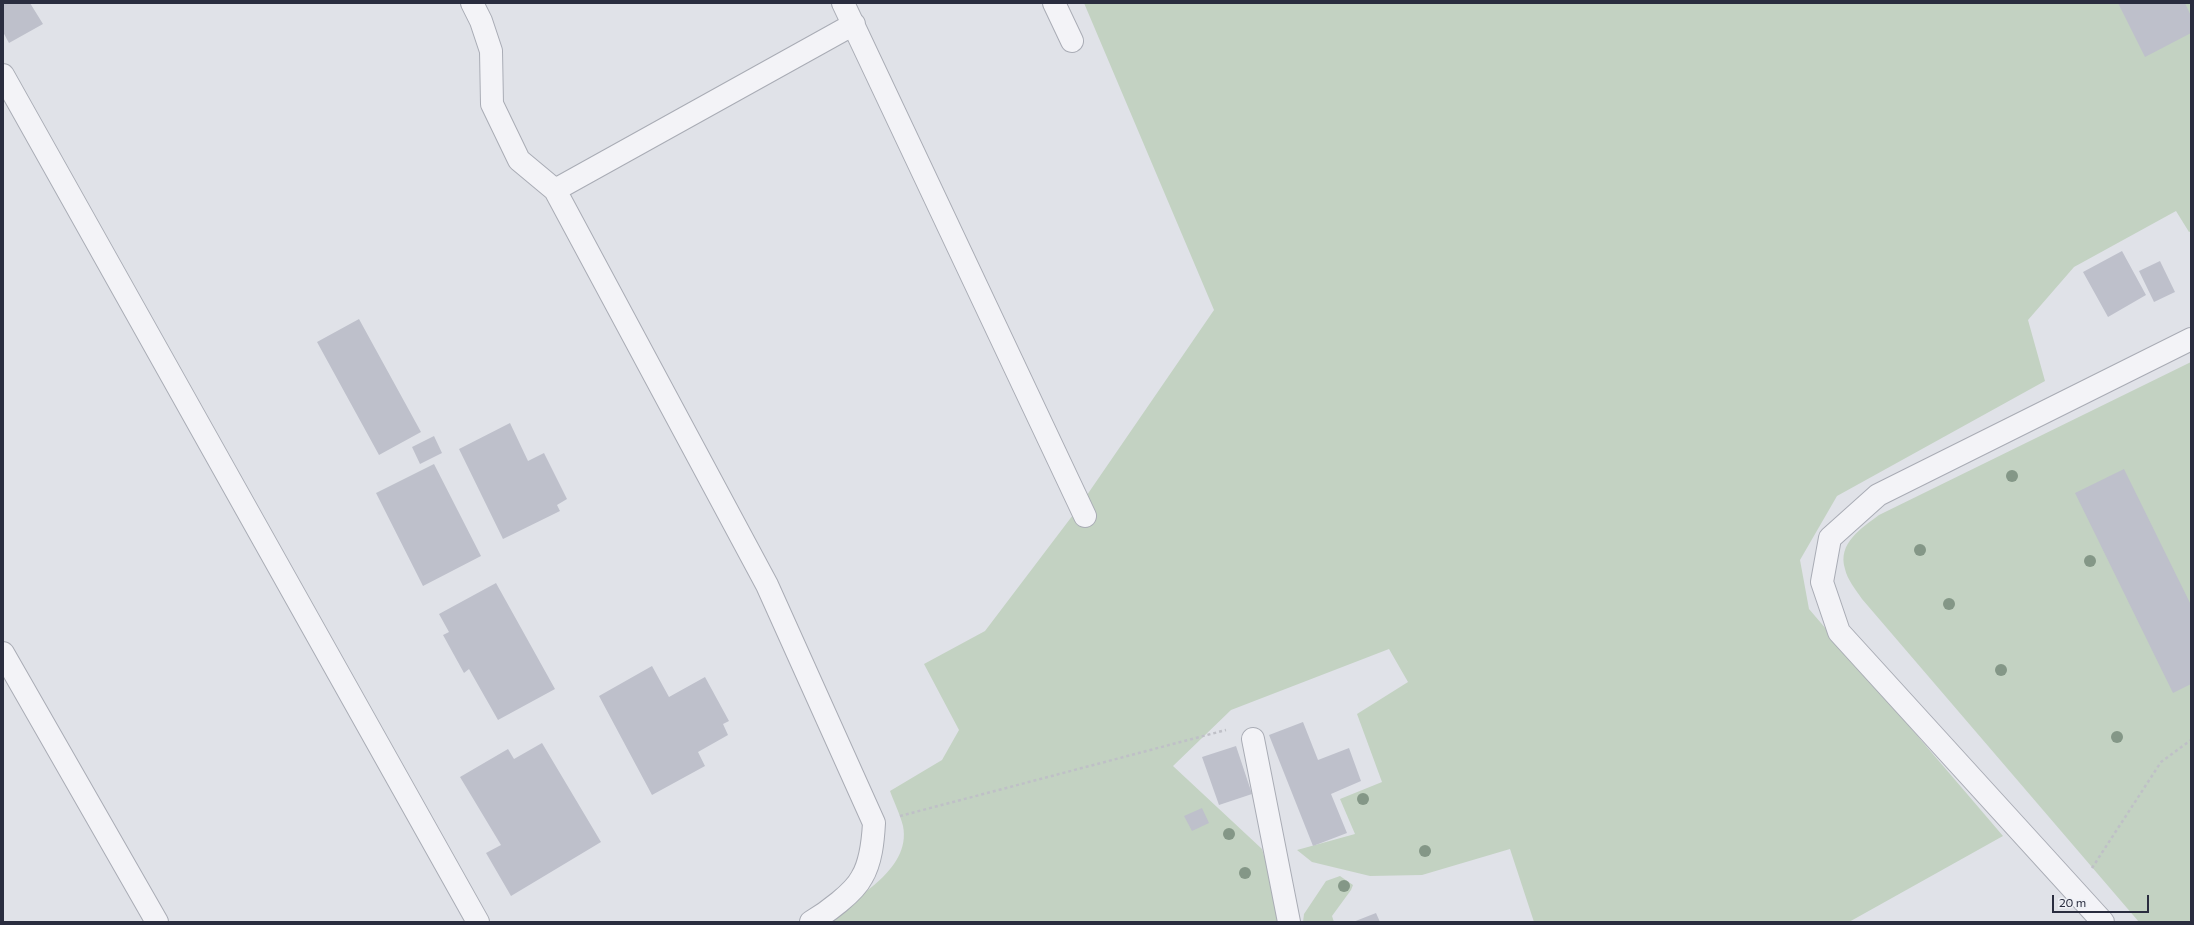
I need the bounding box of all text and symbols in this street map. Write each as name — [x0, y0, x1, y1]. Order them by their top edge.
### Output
scale bar — [2054, 887, 2151, 913]
text: 20 m — [2059, 895, 2086, 909]

